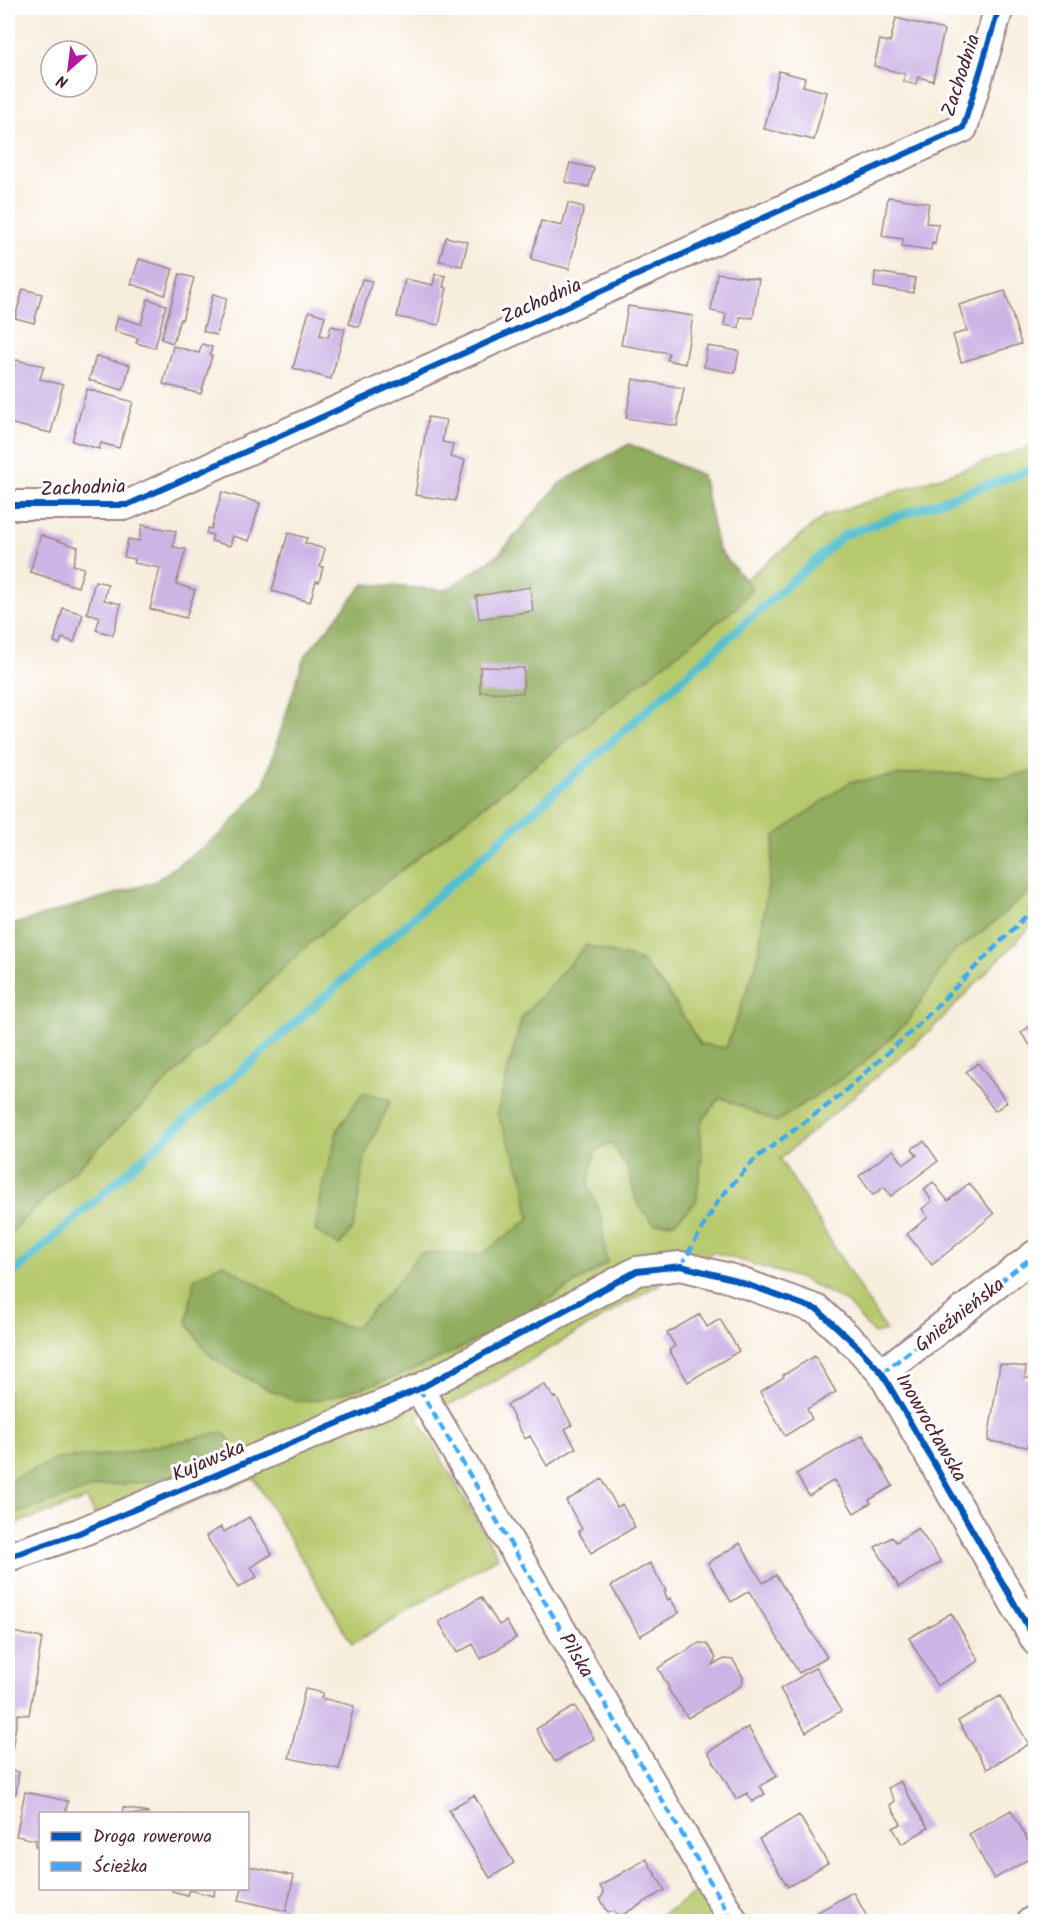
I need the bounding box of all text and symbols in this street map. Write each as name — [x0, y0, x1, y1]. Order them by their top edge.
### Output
street label: Zachodnia — [934, 30, 990, 121]
north arrow — [39, 39, 99, 99]
text: N — [52, 68, 73, 94]
street label: Zachodnia — [496, 270, 587, 334]
street label: Zachodnia — [40, 472, 126, 506]
street label: Gnieźnieńska — [908, 1270, 1012, 1361]
street label: Inowrocławska — [886, 1367, 974, 1489]
street label: Kujawska — [167, 1432, 250, 1492]
street label: Pilska — [549, 1627, 601, 1685]
legend — [39, 1812, 249, 1890]
text: Droga rowerowa — [93, 1823, 212, 1852]
text: Ścieżka — [93, 1853, 148, 1882]

